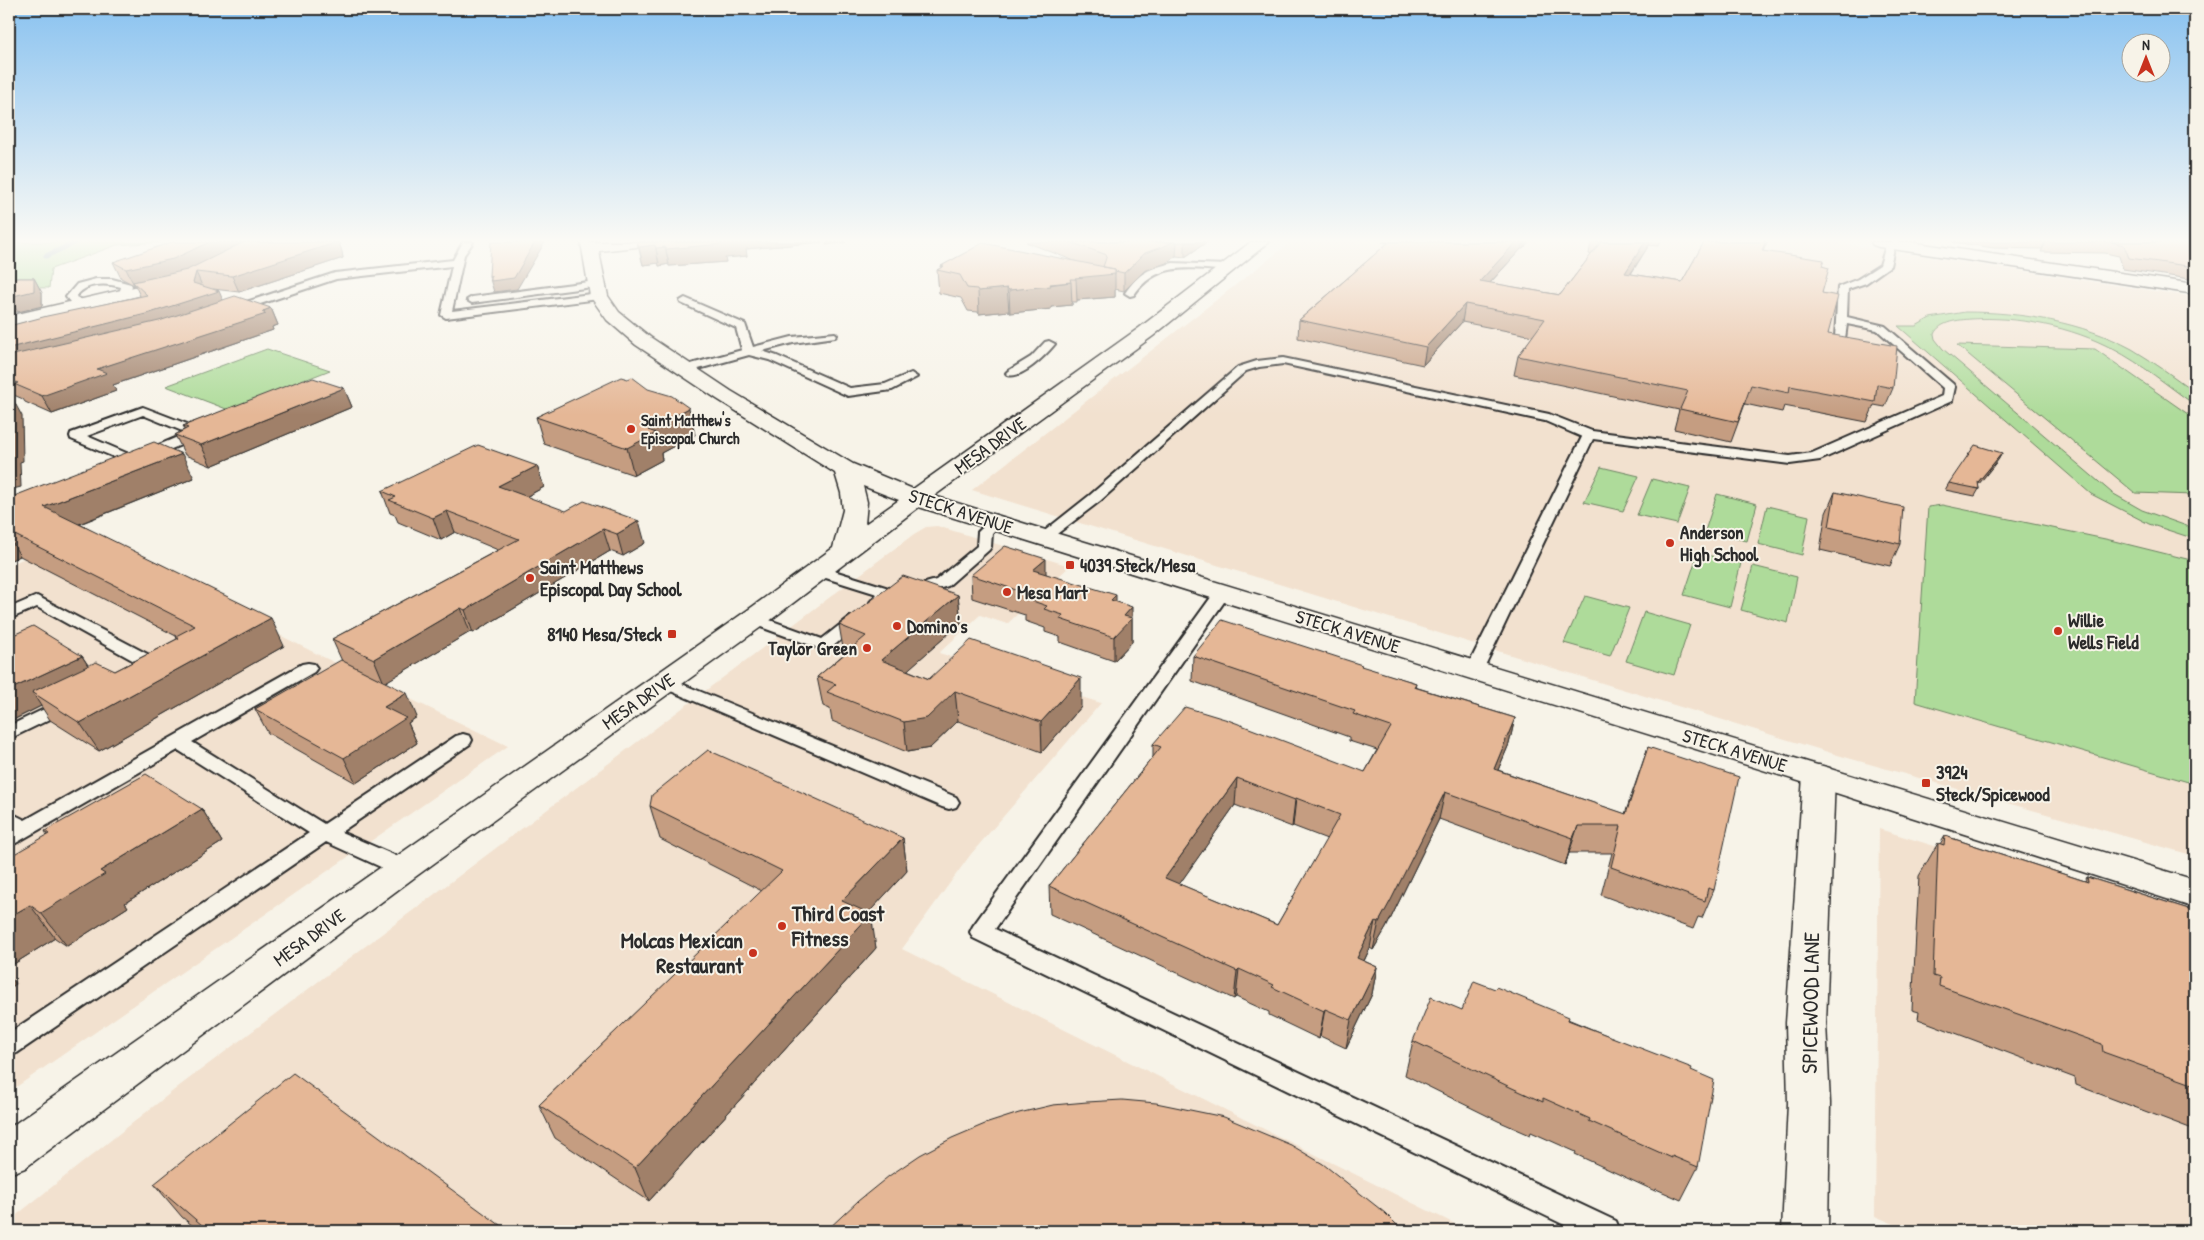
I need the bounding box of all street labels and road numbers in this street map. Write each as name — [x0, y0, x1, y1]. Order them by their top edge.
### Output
street label: MESA DRIVE — [949, 410, 1032, 480]
street label: STECK AVENUE — [906, 482, 1017, 540]
street label: STECK AVENUE — [1293, 603, 1404, 659]
street label: MESA DRIVE — [596, 666, 680, 736]
street label: STECK AVENUE — [1680, 722, 1791, 778]
street label: MESA DRIVE — [268, 902, 351, 972]
street label: SPICEWOOD LANE — [1794, 932, 1826, 1074]

